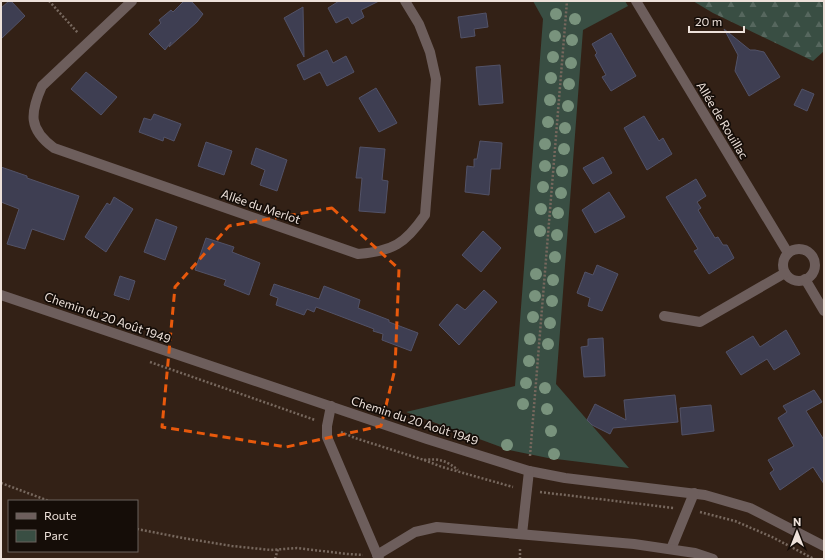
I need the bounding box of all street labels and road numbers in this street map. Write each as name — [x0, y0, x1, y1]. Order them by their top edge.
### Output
street label: Allée de Rouillac — [694, 79, 752, 161]
street label: Allée du Merlot — [220, 186, 303, 226]
street label: Chemin du 20 Août 1949 — [43, 289, 173, 345]
street label: Chemin du 20 Août 1949 — [350, 393, 480, 447]

